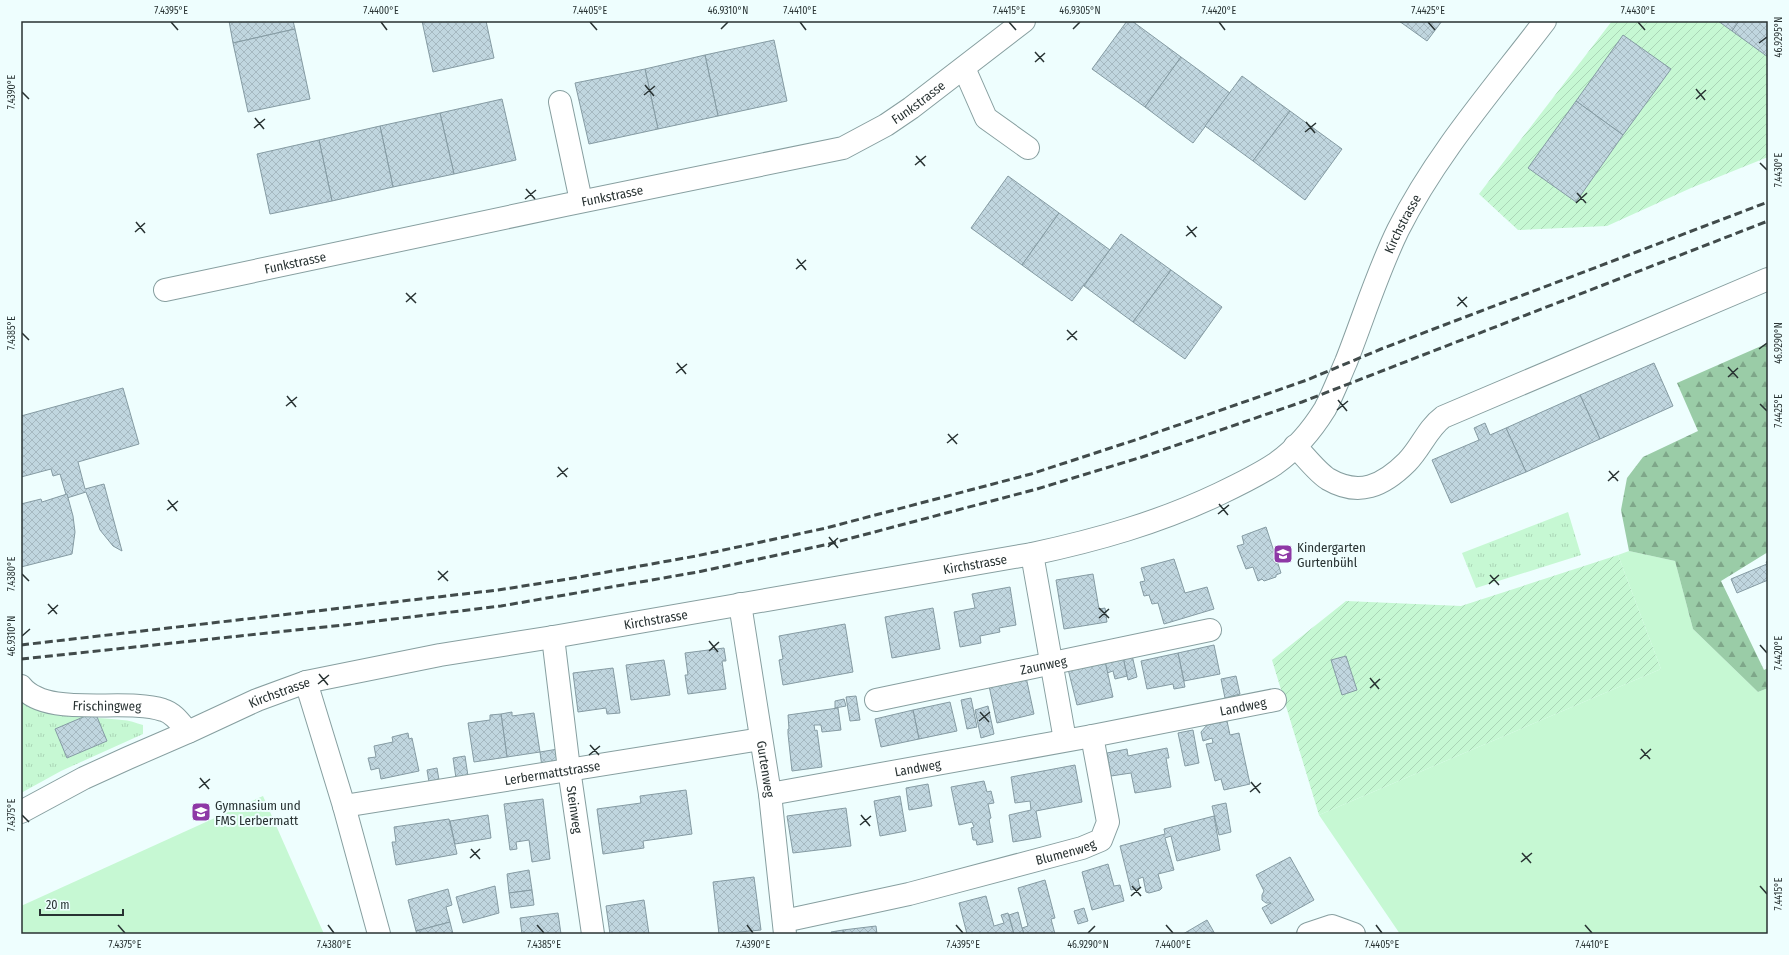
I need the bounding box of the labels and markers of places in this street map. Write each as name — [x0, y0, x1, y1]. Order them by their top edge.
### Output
place label: Kindergarten Gurtenbühl — [1297, 540, 1366, 570]
school or university icon: Kindergarten Gurtenbühl — [1272, 543, 1294, 565]
place label: Gymnasium und FMS Lerbermatt — [215, 798, 301, 828]
school or university icon: Gymnasium und FMS Lerbermatt — [190, 801, 212, 823]

